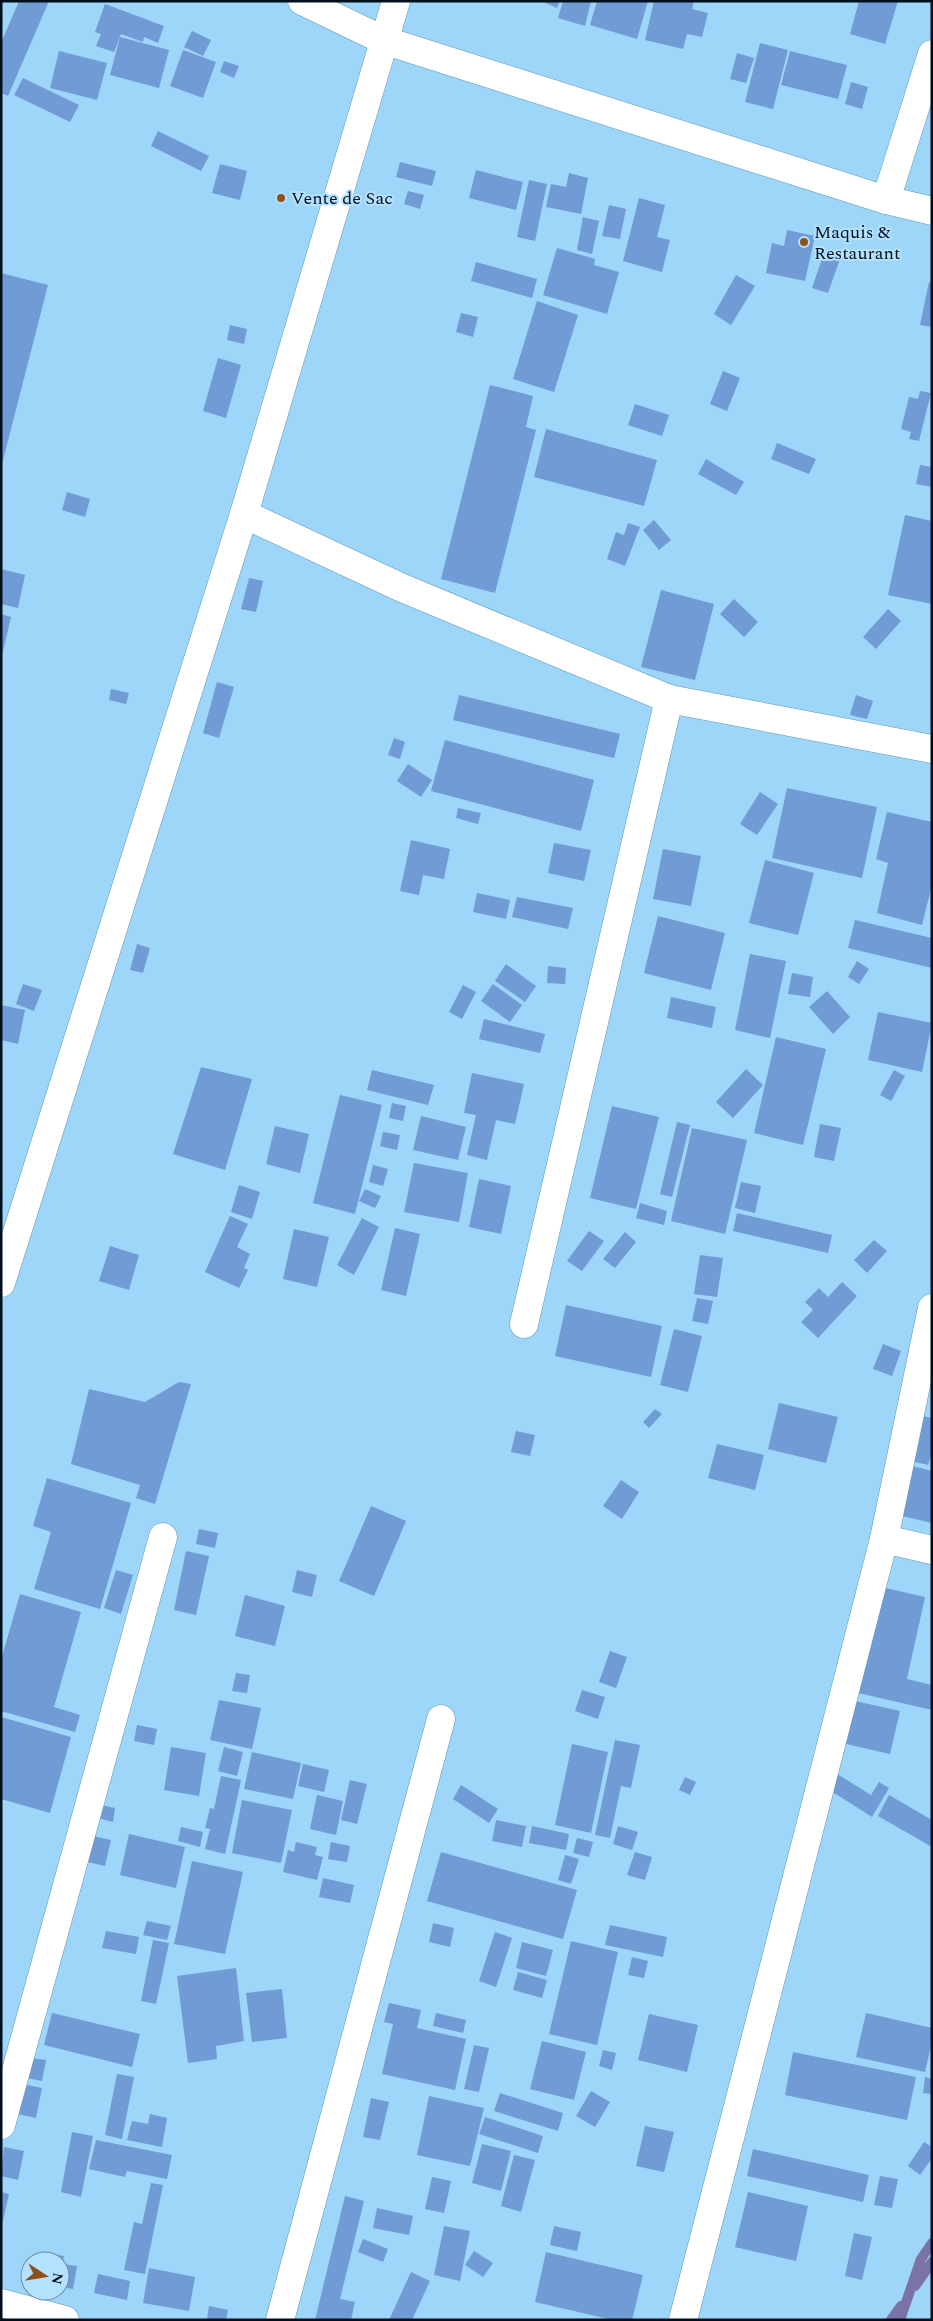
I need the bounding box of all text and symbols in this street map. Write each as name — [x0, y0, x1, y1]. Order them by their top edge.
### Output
place label: Vente de Sac — [291, 185, 393, 212]
marker: Vente de Sac — [275, 192, 287, 204]
place label: Maquis & Restaurant — [814, 219, 900, 267]
marker: Maquis & Restaurant — [798, 236, 810, 248]
north arrow — [20, 2251, 70, 2301]
text: N — [46, 2271, 69, 2286]

